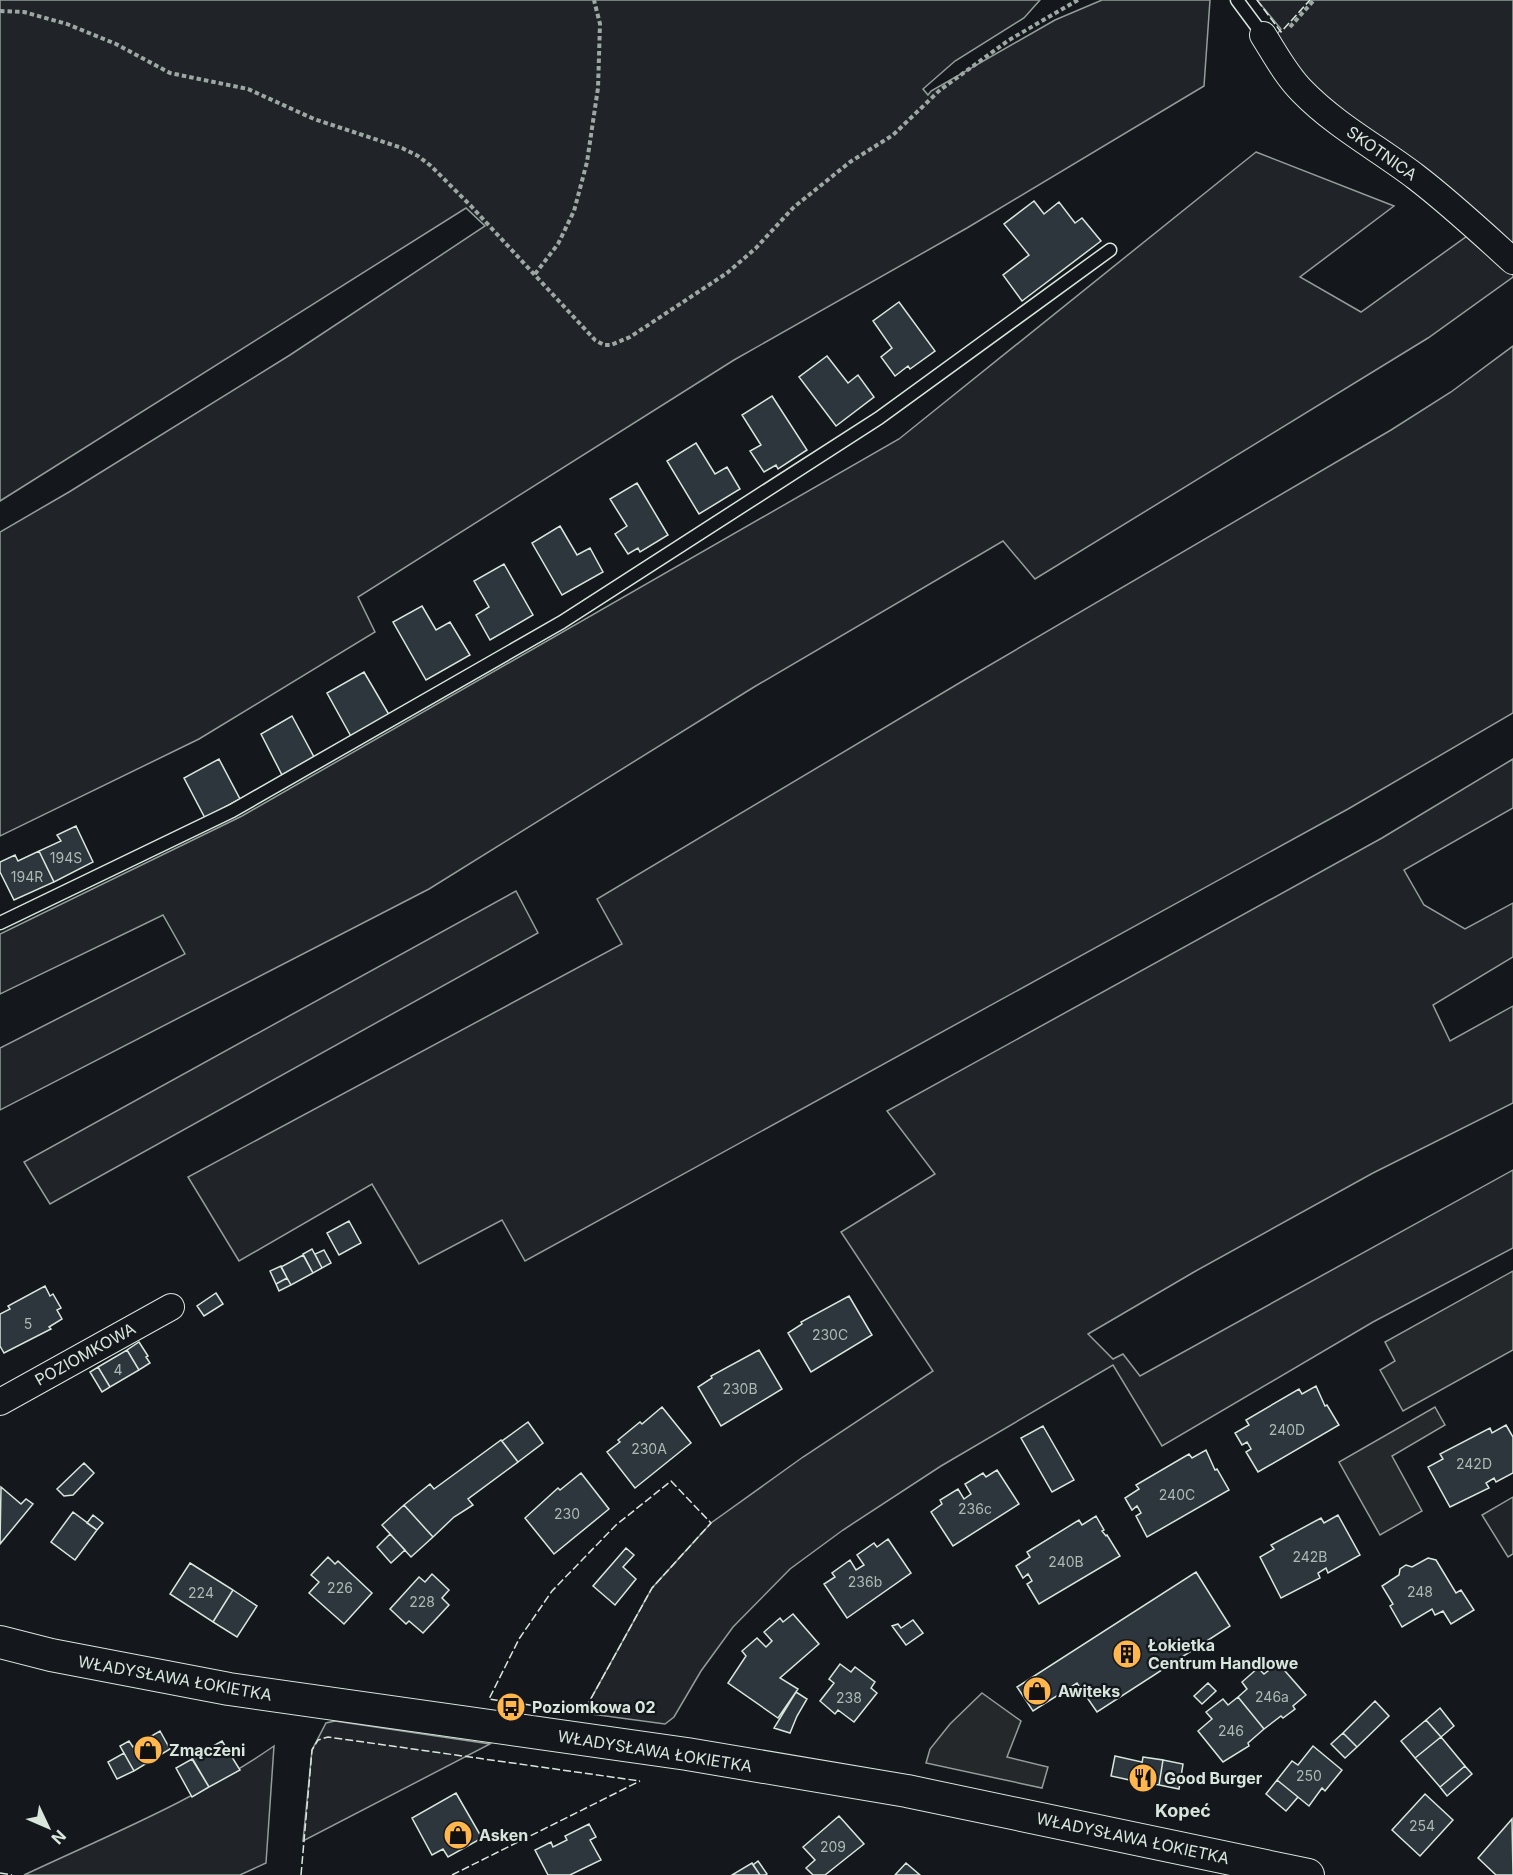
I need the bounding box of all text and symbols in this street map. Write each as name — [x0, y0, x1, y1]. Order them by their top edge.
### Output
street label: SKOTNICA — [1343, 121, 1421, 185]
house number: 194S — [50, 849, 82, 866]
house number: 194R — [11, 868, 43, 885]
house number: 5 — [24, 1315, 32, 1332]
street label: POZIOMKOWA — [31, 1318, 139, 1390]
house number: 230C — [812, 1326, 848, 1343]
house number: 4 — [113, 1361, 123, 1378]
house number: 230B — [722, 1380, 758, 1397]
house number: 240D — [1269, 1421, 1305, 1438]
house number: 230A — [631, 1440, 667, 1457]
house number: 242D — [1456, 1455, 1492, 1472]
house number: 240C — [1159, 1486, 1195, 1503]
house number: 236c — [958, 1500, 992, 1517]
house number: 230 — [554, 1505, 580, 1522]
house number: 242B — [1292, 1548, 1328, 1565]
house number: 240B — [1048, 1553, 1084, 1570]
house number: 236b — [848, 1573, 882, 1590]
house number: 226 — [327, 1579, 353, 1596]
house number: 248 — [1407, 1583, 1433, 1600]
house number: 224 — [188, 1584, 214, 1601]
house number: 228 — [409, 1593, 435, 1610]
place label: Łokietka Centrum Handlowe — [1148, 1635, 1298, 1673]
building icon: Łokietka Centrum Handlowe — [1111, 1638, 1143, 1670]
street label: WŁADYSŁAWA ŁOKIETKA — [76, 1651, 274, 1705]
shop icon: Awiteks — [1021, 1675, 1053, 1707]
place label: Awiteks — [1058, 1681, 1120, 1701]
house number: 246a — [1255, 1688, 1289, 1705]
house number: 238 — [836, 1689, 862, 1706]
bus stop icon: Poziomkowa 02 — [495, 1691, 527, 1723]
place label: Poziomkowa 02 — [532, 1697, 656, 1717]
house number: 246 — [1218, 1722, 1244, 1739]
street label: WŁADYSŁAWA ŁOKIETKA — [556, 1726, 754, 1776]
shop icon: Zmączeni — [132, 1734, 164, 1766]
place label: Zmączeni — [169, 1740, 245, 1760]
restaurant icon: Good Burger — [1127, 1762, 1159, 1794]
house number: 250 — [1296, 1767, 1322, 1784]
place label: Good Burger — [1164, 1768, 1263, 1788]
north arrow — [18, 1797, 78, 1857]
district label: Kopeć — [1155, 1800, 1211, 1821]
street label: WŁADYSŁAWA ŁOKIETKA — [1035, 1808, 1231, 1868]
house number: 254 — [1409, 1817, 1435, 1834]
shop icon: Asken — [442, 1819, 474, 1851]
place label: Asken — [479, 1825, 528, 1845]
text: N — [47, 1826, 70, 1849]
house number: 209 — [820, 1838, 846, 1855]

